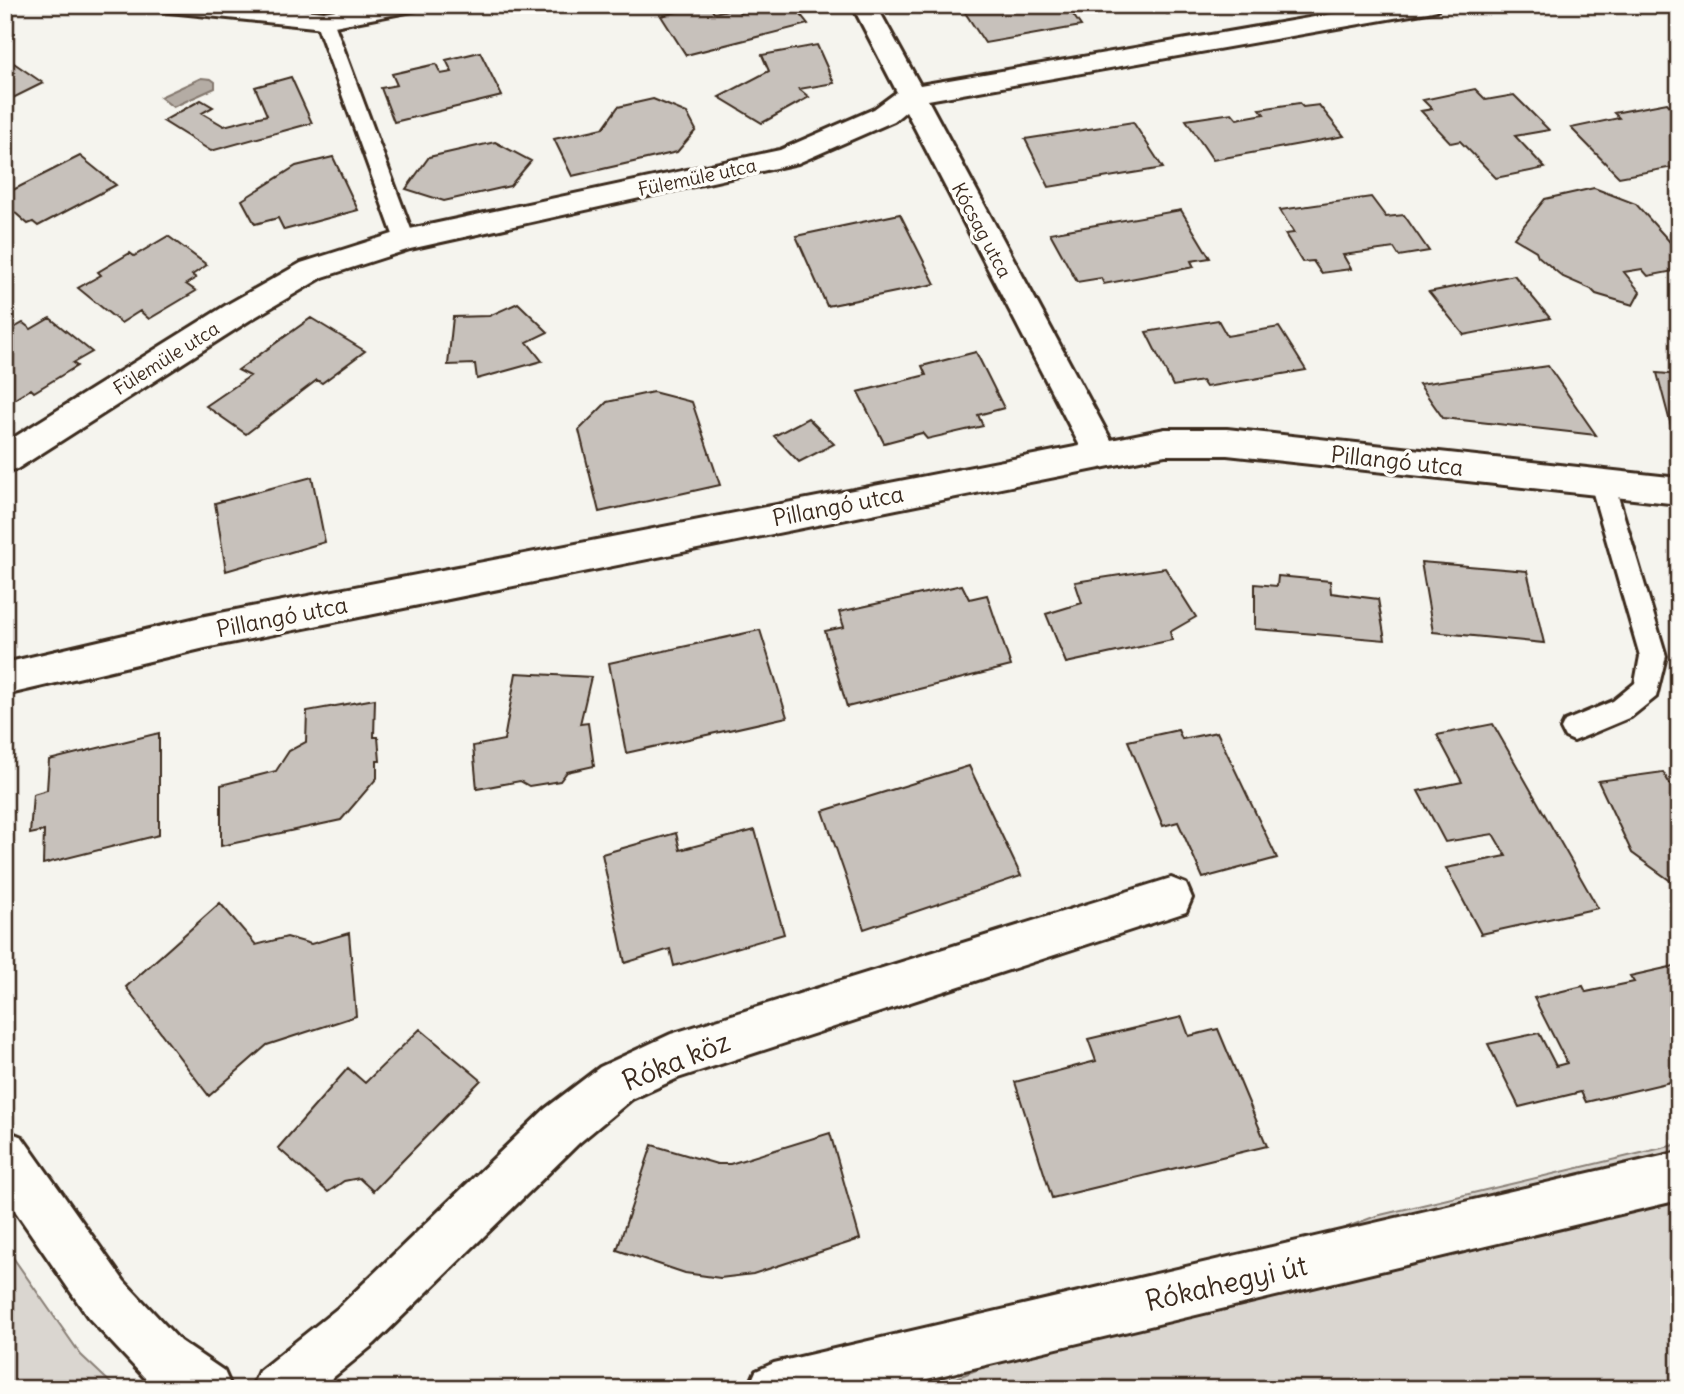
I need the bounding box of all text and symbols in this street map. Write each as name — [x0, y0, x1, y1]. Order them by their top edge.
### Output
street label: Fülemüle utca — [636, 153, 758, 201]
street label: Kócsag utca — [947, 178, 1017, 282]
street label: Fülemüle utca — [109, 316, 223, 400]
street label: Pillangó utca — [1329, 439, 1465, 482]
street label: Pillangó utca — [770, 479, 906, 532]
street label: Pillangó utca — [214, 590, 350, 643]
street label: Róka köz — [617, 1023, 735, 1099]
street label: Rókahegyi út — [1142, 1247, 1310, 1319]

